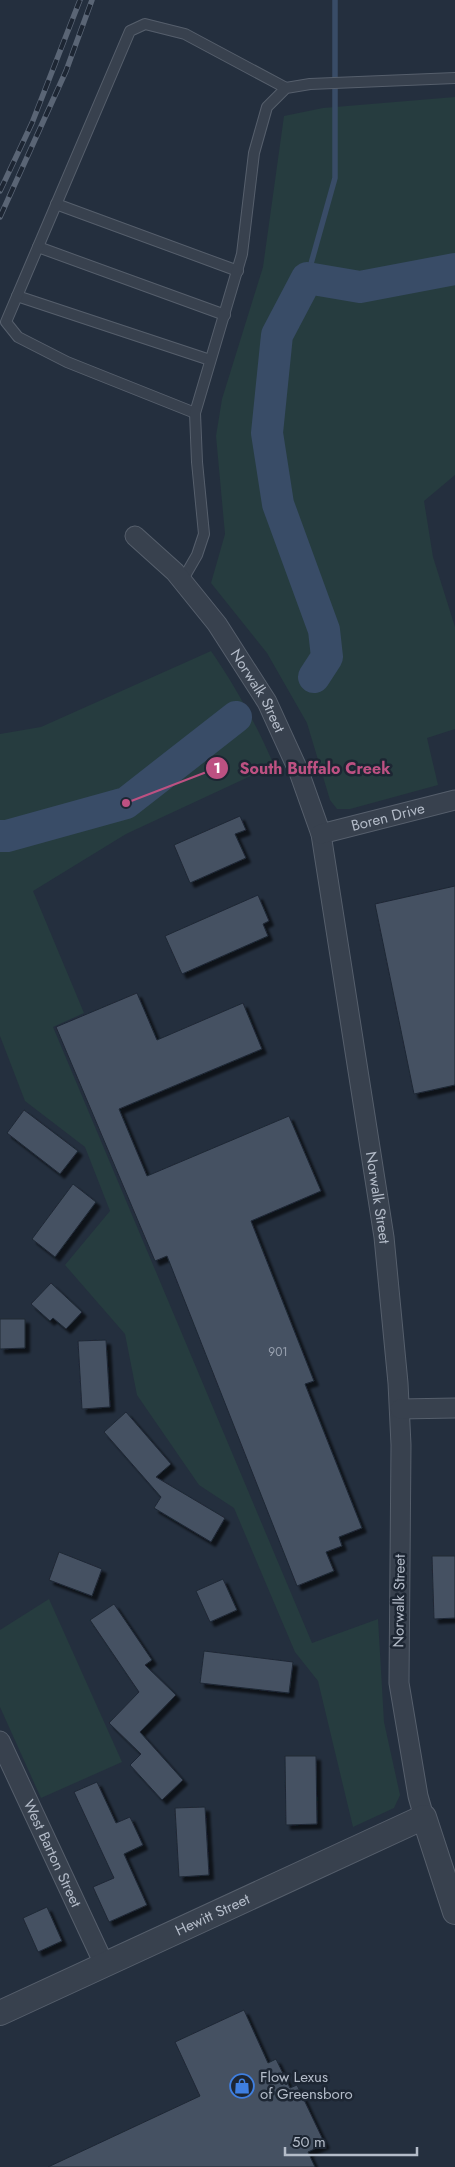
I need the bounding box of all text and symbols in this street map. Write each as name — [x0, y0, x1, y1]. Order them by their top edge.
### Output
street label: Norwalk Street — [225, 645, 291, 736]
callout: South Buffalo Creek — [205, 753, 401, 784]
text: 1 — [213, 757, 221, 779]
text: South Buffalo Creek — [240, 757, 391, 780]
street label: Boren Drive — [349, 797, 427, 837]
street label: Norwalk Street — [360, 1150, 396, 1245]
house number: 901 — [268, 1343, 288, 1361]
street label: Norwalk Street — [387, 1554, 411, 1648]
street label: West Barton Street — [18, 1796, 87, 1911]
street label: Hewitt Street — [172, 1888, 254, 1942]
place label: Flow Lexus of Greensboro — [260, 2066, 353, 2105]
shop icon: Flow Lexus of Greensboro — [229, 2073, 255, 2099]
scale bar — [285, 2124, 418, 2156]
text: 50 m — [292, 2131, 326, 2153]

